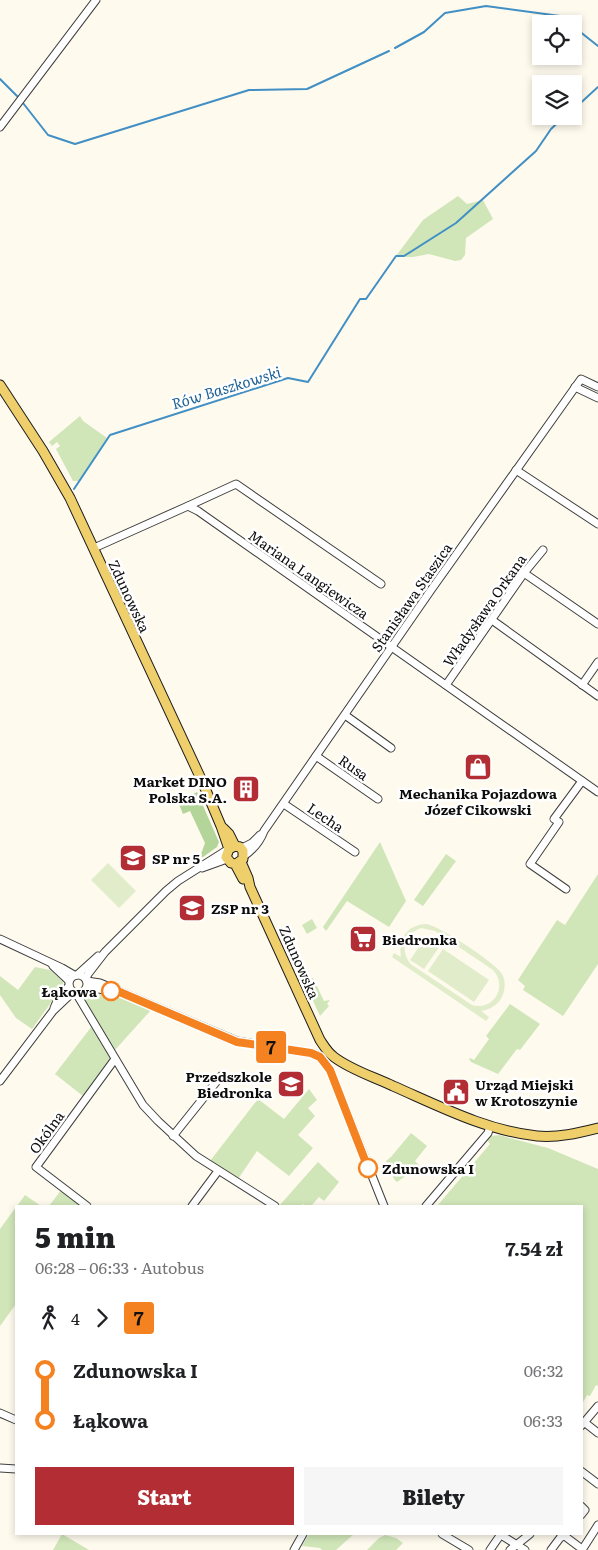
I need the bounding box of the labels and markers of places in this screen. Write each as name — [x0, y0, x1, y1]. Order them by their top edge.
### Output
shop icon: Mechanika Pojazdowa Józef Cikowski — [463, 752, 493, 782]
place label: Market DINO Polska S.A. — [133, 771, 227, 807]
building icon: Market DINO Polska S.A. — [231, 774, 261, 804]
place label: Mechanika Pojazdowa Józef Cikowski — [399, 783, 558, 819]
school or university icon: SP nr 5 — [118, 843, 148, 873]
place label: SP nr 5 — [152, 848, 201, 868]
school or university icon: ZSP nr 3 — [177, 893, 207, 923]
place label: ZSP nr 3 — [211, 898, 269, 918]
supermarket icon: Biedronka — [348, 924, 378, 954]
place label: Biedronka — [382, 929, 458, 949]
place label: Łąkowa — [42, 981, 98, 1001]
marker: Łąkowa — [101, 981, 121, 1001]
place label: Przedszkole Biedronka — [186, 1066, 273, 1102]
school or university icon: Przedszkole Biedronka — [276, 1069, 306, 1099]
place label: Urząd Miejski w Krotoszynie — [475, 1074, 578, 1110]
public building icon: Urząd Miejski w Krotoszynie — [441, 1077, 471, 1107]
marker: Zdunowska I — [358, 1158, 378, 1178]
place label: Zdunowska I — [382, 1158, 474, 1178]

